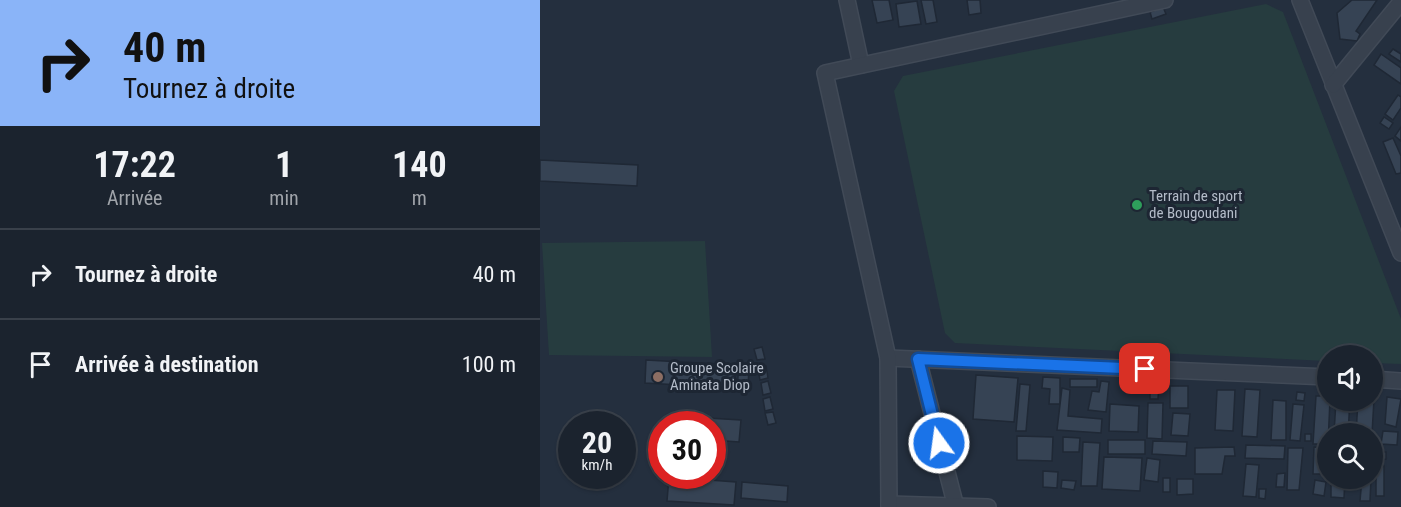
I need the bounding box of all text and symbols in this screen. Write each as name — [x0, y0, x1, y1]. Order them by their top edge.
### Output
text: 40 m — [123, 23, 206, 72]
icon: right — [24, 24, 102, 102]
text: Tournez à droite — [123, 73, 295, 105]
text: 17:22 — [93, 144, 176, 186]
text: 1 — [275, 144, 293, 186]
text: 140 — [392, 144, 447, 186]
text: Arrivée — [107, 186, 162, 210]
text: min — [269, 186, 299, 210]
text: m — [412, 186, 427, 210]
place label: Terrain de sport de Bougoudani — [1149, 187, 1242, 222]
marker: Terrain de sport de Bougoudani — [1130, 198, 1144, 212]
icon: right — [24, 258, 57, 291]
text: Tournez à droite — [75, 262, 217, 287]
text: 40 m — [473, 262, 516, 287]
pin — [1119, 343, 1170, 394]
map controls — [1317, 345, 1383, 489]
button: sound — [1317, 345, 1383, 411]
icon: arrive — [24, 348, 57, 381]
text: Arrivée à destination — [75, 352, 259, 377]
text: 100 m — [462, 352, 516, 377]
icon: arrive — [1128, 352, 1161, 385]
place label: Groupe Scolaire Aminata Diop — [670, 359, 764, 394]
marker: Groupe Scolaire Aminata Diop — [651, 370, 665, 384]
speed limit sign: 30 — [648, 411, 726, 489]
position arrow — [907, 411, 971, 475]
button: search — [1317, 423, 1383, 489]
text: 20 — [582, 425, 612, 460]
text: km/h — [582, 456, 612, 474]

